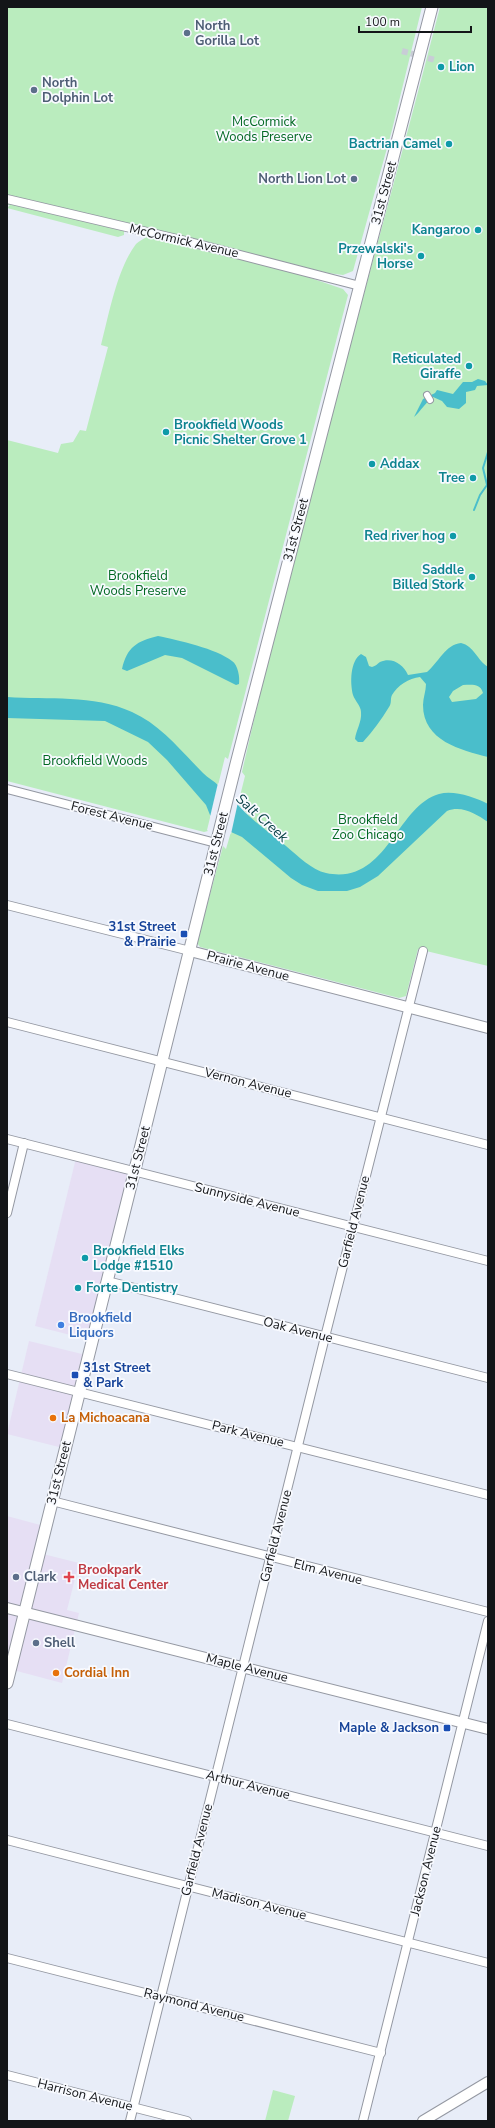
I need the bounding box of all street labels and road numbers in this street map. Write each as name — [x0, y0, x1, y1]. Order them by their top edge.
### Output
street label: 31st Street — [367, 159, 401, 227]
street label: McCormick Avenue — [128, 220, 240, 262]
street label: 31st Street — [279, 496, 313, 564]
street label: Forest Avenue — [69, 797, 155, 835]
street label: 31st Street — [199, 810, 233, 878]
street label: Prairie Avenue — [205, 946, 291, 986]
street label: Vernon Avenue — [202, 1063, 294, 1103]
street label: 31st Street — [121, 1124, 155, 1192]
street label: Garfield Avenue — [334, 1174, 374, 1270]
street label: Sunnyside Avenue — [192, 1178, 302, 1222]
street label: Oak Avenue — [261, 1313, 335, 1347]
street label: Park Avenue — [210, 1416, 286, 1452]
street label: 31st Street — [42, 1439, 76, 1507]
street label: Garfield Avenue — [256, 1488, 296, 1584]
street label: Elm Avenue — [292, 1555, 364, 1589]
street label: Maple Avenue — [204, 1649, 290, 1687]
street label: Arthur Avenue — [204, 1766, 292, 1804]
street label: Garfield Avenue — [177, 1802, 217, 1898]
street label: Jackson Avenue — [406, 1824, 446, 1919]
street label: Madison Avenue — [210, 1884, 308, 1924]
street label: Raymond Avenue — [142, 1984, 246, 2026]
street label: Harrison Avenue — [35, 2074, 135, 2116]

